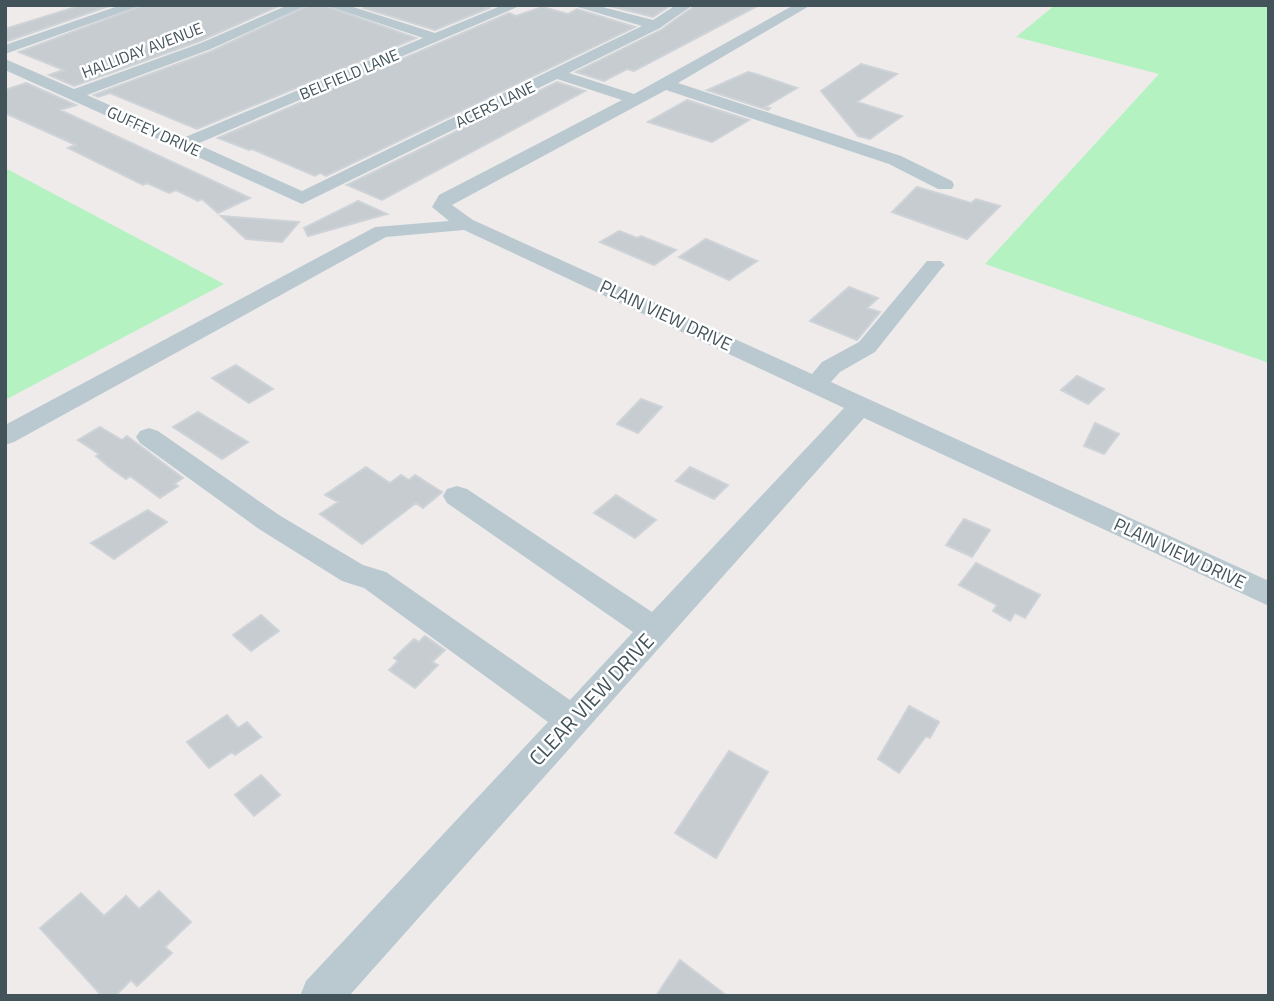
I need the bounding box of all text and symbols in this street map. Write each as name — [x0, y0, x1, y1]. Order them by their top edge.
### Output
street label: HALLIDAY AVENUE — [78, 16, 206, 84]
street label: BELFIELD LANE — [296, 42, 403, 106]
street label: ACERS LANE — [451, 74, 539, 134]
street label: GUFFEY DRIVE — [103, 100, 205, 162]
street label: PLAIN VIEW DRIVE — [596, 273, 737, 357]
street label: PLAIN VIEW DRIVE — [1110, 511, 1251, 595]
street label: CLEAR VIEW DRIVE — [521, 626, 661, 772]

